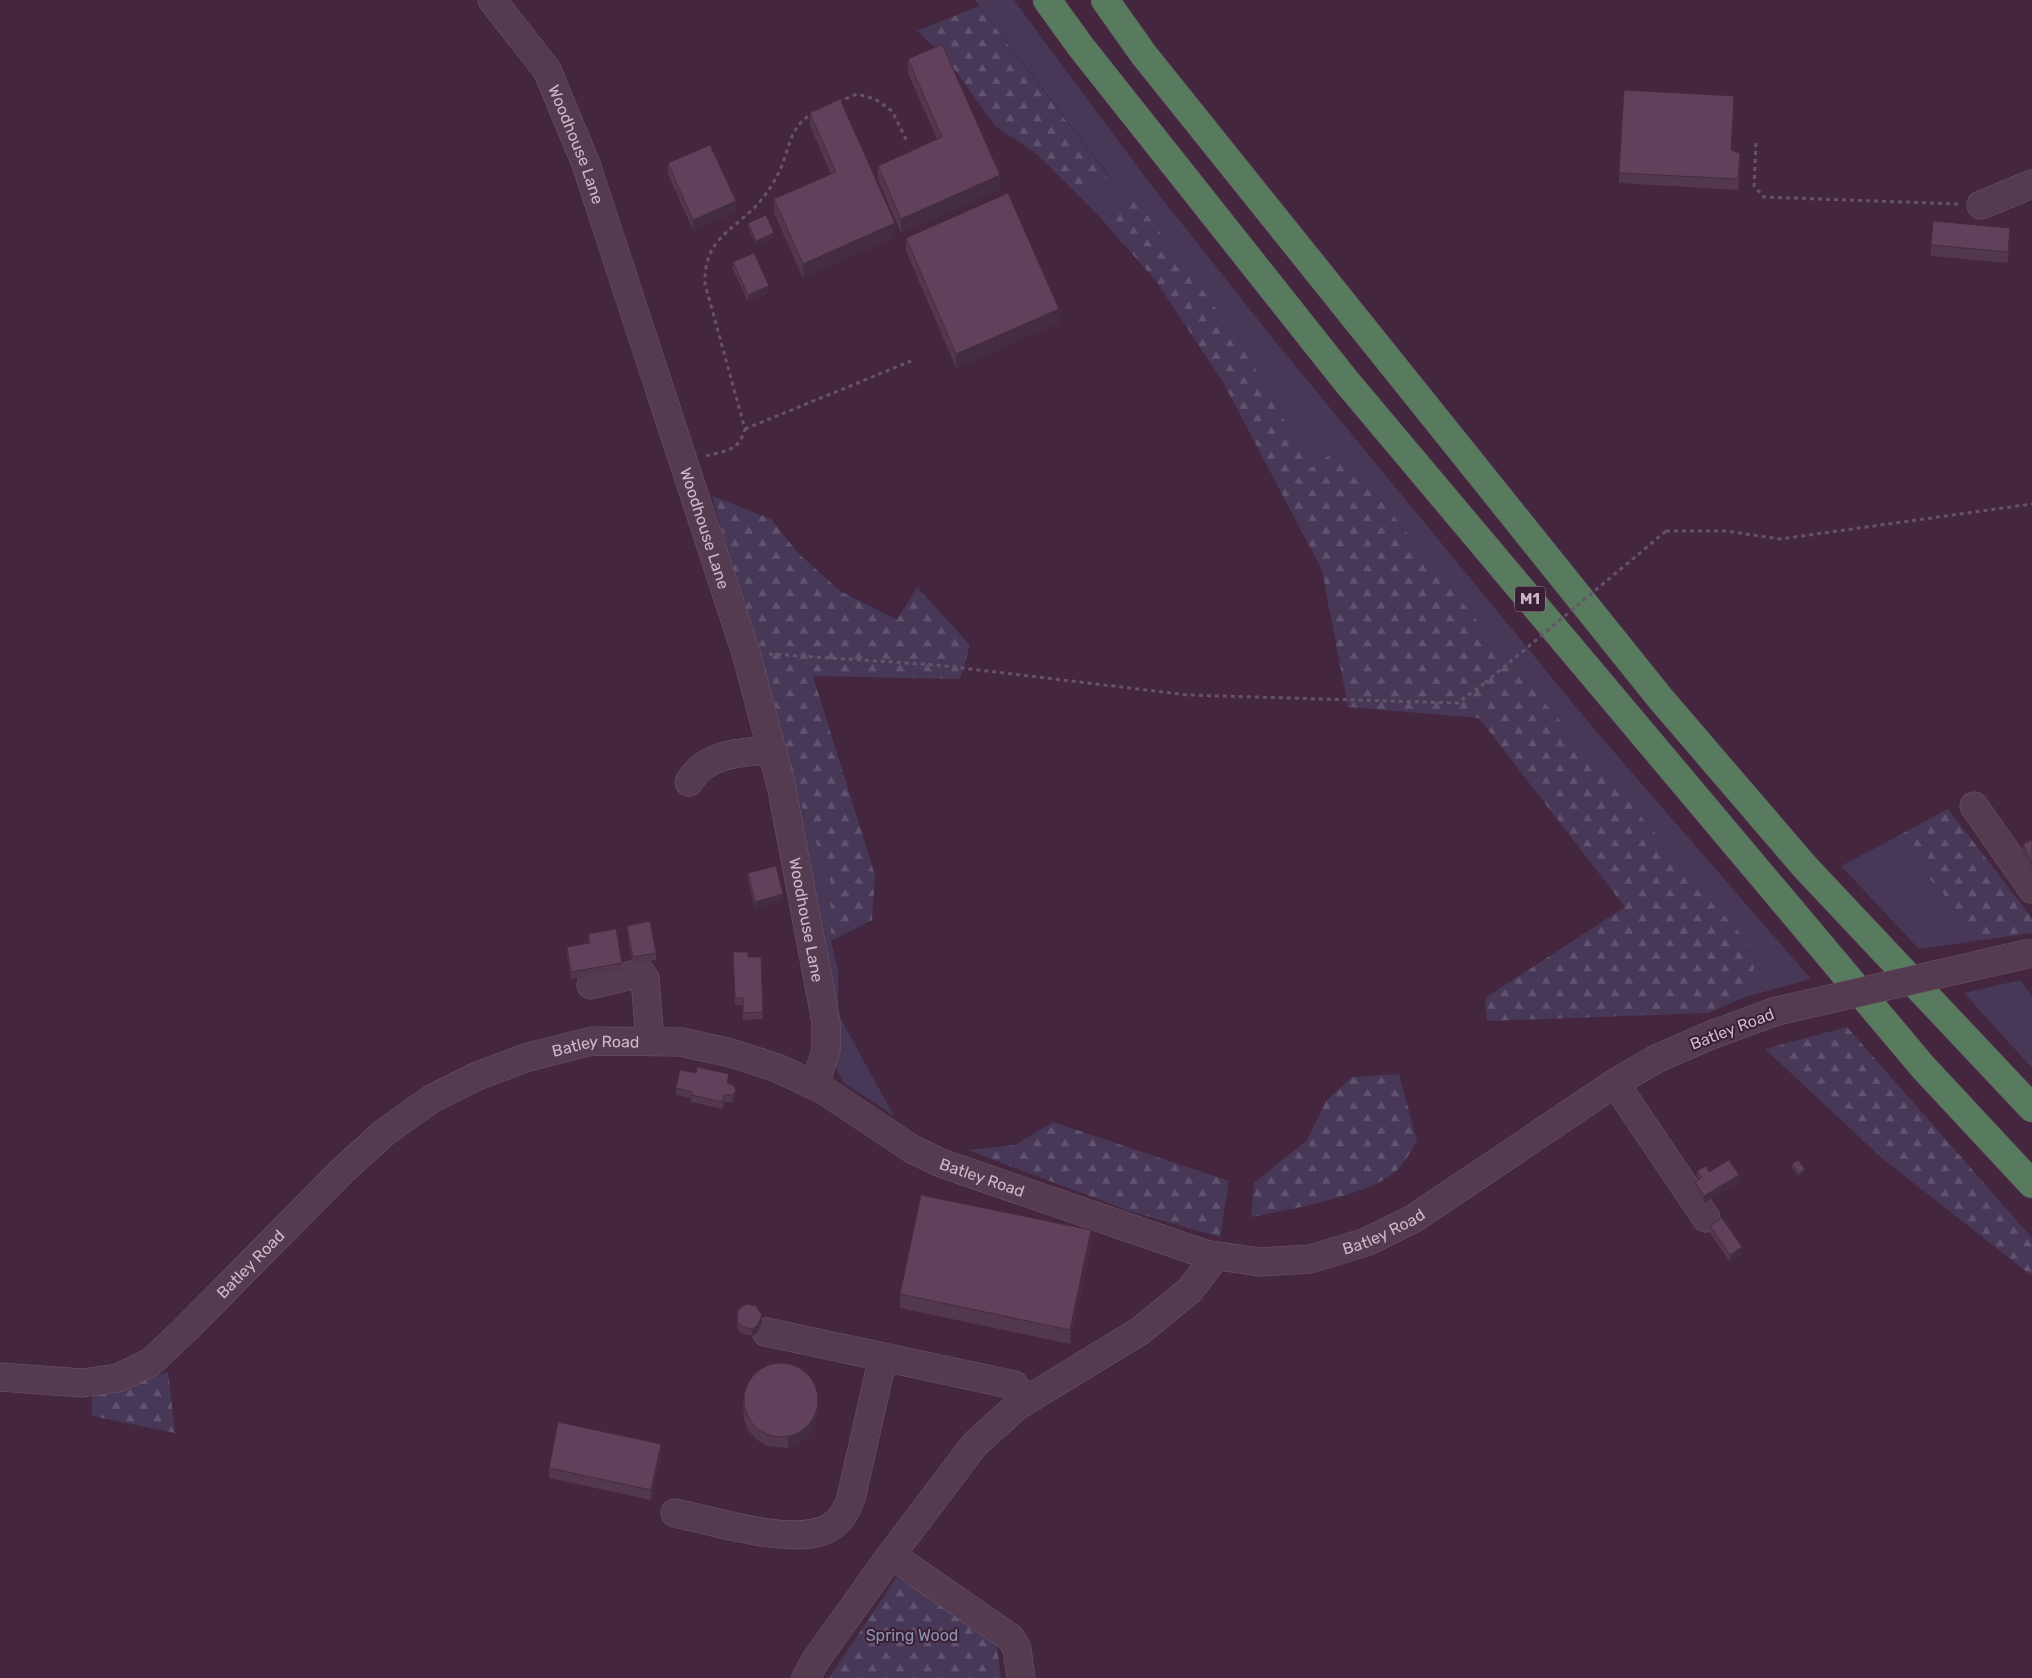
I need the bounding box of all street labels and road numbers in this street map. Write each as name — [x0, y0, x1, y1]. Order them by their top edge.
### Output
street label: Woodhouse Lane — [545, 82, 608, 206]
street label: Woodhouse Lane — [676, 465, 734, 591]
road number: M1 — [1515, 586, 1545, 612]
street label: Woodhouse Lane — [785, 856, 828, 984]
street label: Batley Road — [1687, 1004, 1777, 1054]
street label: Batley Road — [550, 1031, 640, 1060]
street label: Batley Road — [937, 1154, 1027, 1201]
street label: Batley Road — [1340, 1204, 1428, 1258]
street label: Batley Road — [213, 1226, 288, 1302]

